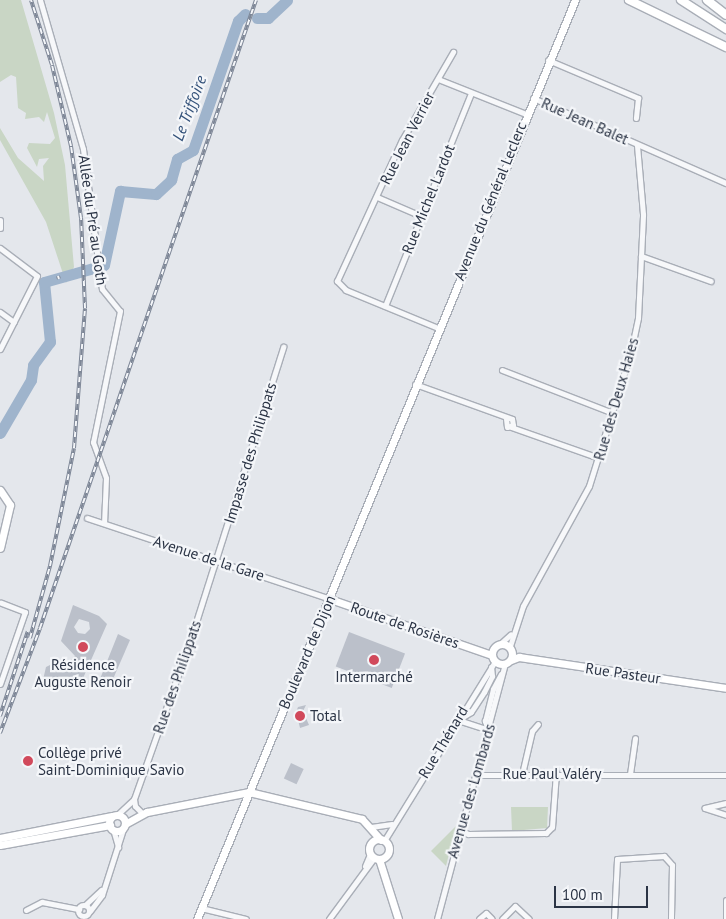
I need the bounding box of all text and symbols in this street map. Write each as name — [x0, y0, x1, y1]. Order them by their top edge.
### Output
water label: Le Triffoire — [168, 72, 210, 144]
street label: Rue Jean Verrier — [376, 88, 438, 188]
street label: Rue Jean Balet — [539, 94, 631, 148]
street label: Avenue du Général Leclerc — [450, 119, 530, 283]
street label: Rue Michel Lardot — [398, 142, 458, 256]
street label: Allée du Pré au Goth — [75, 154, 111, 286]
street label: Rue des Deux Haies — [590, 335, 642, 463]
street label: Impasse des Philippats — [220, 380, 280, 526]
street label: Avenue de la Gare — [151, 532, 267, 584]
street label: Boulevard de Dijon — [275, 592, 339, 712]
street label: Route de Rosières — [348, 598, 462, 652]
street label: Rue des Philippats — [149, 618, 205, 736]
marker: Résidence Auguste Renoir — [77, 641, 89, 653]
marker: Intermarché — [368, 654, 380, 666]
place label: Résidence Auguste Renoir — [34, 655, 132, 690]
street label: Rue Pasteur — [584, 659, 662, 687]
place label: Intermarché — [335, 668, 413, 686]
street label: Rue Thénard — [414, 702, 472, 782]
place label: Total — [310, 707, 341, 725]
marker: Total — [294, 710, 306, 722]
street label: Avenue des Lombards — [443, 722, 499, 860]
place label: Collège privé Saint-Dominique Savio — [38, 743, 184, 778]
marker: Collège privé Saint-Dominique Savio — [22, 755, 34, 767]
street label: Rue Paul Valéry — [502, 765, 602, 783]
scale bar — [556, 876, 650, 908]
text: 100 m — [562, 885, 603, 904]

